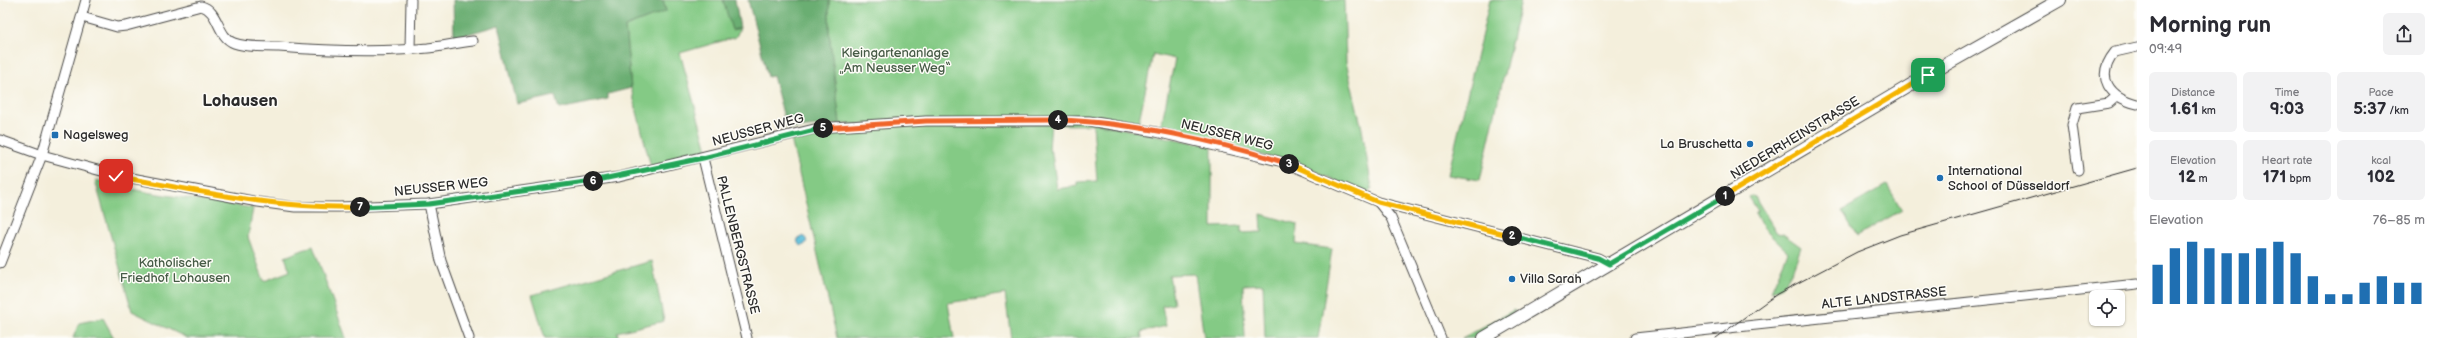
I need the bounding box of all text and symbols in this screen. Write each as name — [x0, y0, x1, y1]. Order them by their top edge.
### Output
text: Morning run — [2149, 12, 2271, 39]
button: share — [2383, 13, 2425, 55]
text: 09:49 — [2149, 41, 2182, 57]
park label: Kleingartenanlage „Am Neusser Weg“ — [839, 45, 951, 76]
pin — [1911, 58, 1945, 92]
icon: arrive — [1917, 64, 1939, 86]
text: Distance — [2171, 86, 2215, 99]
text: Time — [2275, 86, 2299, 99]
text: Pace — [2368, 86, 2394, 99]
district label: Lohausen — [202, 91, 278, 111]
street label: NIEDERRHEINSTRASSE — [1728, 93, 1863, 183]
text: 1.61 — [2170, 99, 2198, 119]
text: 9:03 — [2270, 99, 2304, 119]
text: 5:37 — [2353, 99, 2386, 119]
text: km — [2198, 104, 2216, 117]
text: /km — [2386, 104, 2409, 117]
street label: NEUSSER WEG — [710, 110, 806, 150]
pin: 4 — [1048, 110, 1068, 130]
text: 4 — [1055, 113, 1061, 126]
street label: NEUSSER WEG — [1179, 116, 1275, 154]
pin: 5 — [813, 118, 833, 138]
text: 5 — [820, 121, 826, 134]
place label: Nagelsweg — [63, 127, 129, 143]
marker: Nagelsweg — [50, 130, 60, 140]
place label: La Bruschetta — [1660, 136, 1742, 152]
marker: La Bruschetta — [1745, 139, 1755, 149]
pin: 3 — [1279, 154, 1299, 174]
text: Elevation — [2170, 154, 2216, 167]
text: Heart rate — [2262, 154, 2312, 167]
text: kcal — [2371, 154, 2391, 167]
text: 3 — [1286, 157, 1292, 170]
pin — [99, 159, 133, 193]
place label: International School of Düsseldorf — [1948, 163, 2070, 194]
icon: check — [105, 165, 127, 187]
text: 12 — [2178, 167, 2196, 187]
text: 171 — [2263, 167, 2287, 187]
text: 102 — [2367, 167, 2395, 187]
pin: 6 — [583, 171, 603, 191]
text: m — [2196, 172, 2208, 185]
text: bpm — [2287, 172, 2311, 185]
marker: International School of Düsseldorf — [1935, 173, 1945, 183]
street label: NEUSSER WEG — [393, 174, 489, 200]
text: 6 — [590, 174, 596, 187]
street label: PALLENBERGSTRASSE — [713, 174, 763, 316]
pin: 1 — [1715, 186, 1735, 206]
text: 1 — [1723, 189, 1727, 202]
pin: 7 — [350, 197, 370, 217]
text: 7 — [357, 200, 363, 213]
text: Elevation — [2149, 212, 2203, 228]
text: 76–85 m — [2373, 212, 2425, 228]
pin: 2 — [1502, 226, 1522, 246]
text: 2 — [1509, 229, 1515, 242]
park label: Katholischer Friedhof Lohausen — [120, 255, 230, 286]
place label: Villa Sarah — [1520, 271, 1582, 287]
marker: Villa Sarah — [1507, 274, 1517, 284]
street label: ALTE LANDSTRASSE — [1821, 283, 1948, 313]
map controls — [2089, 290, 2125, 326]
button: locate — [2089, 290, 2125, 326]

